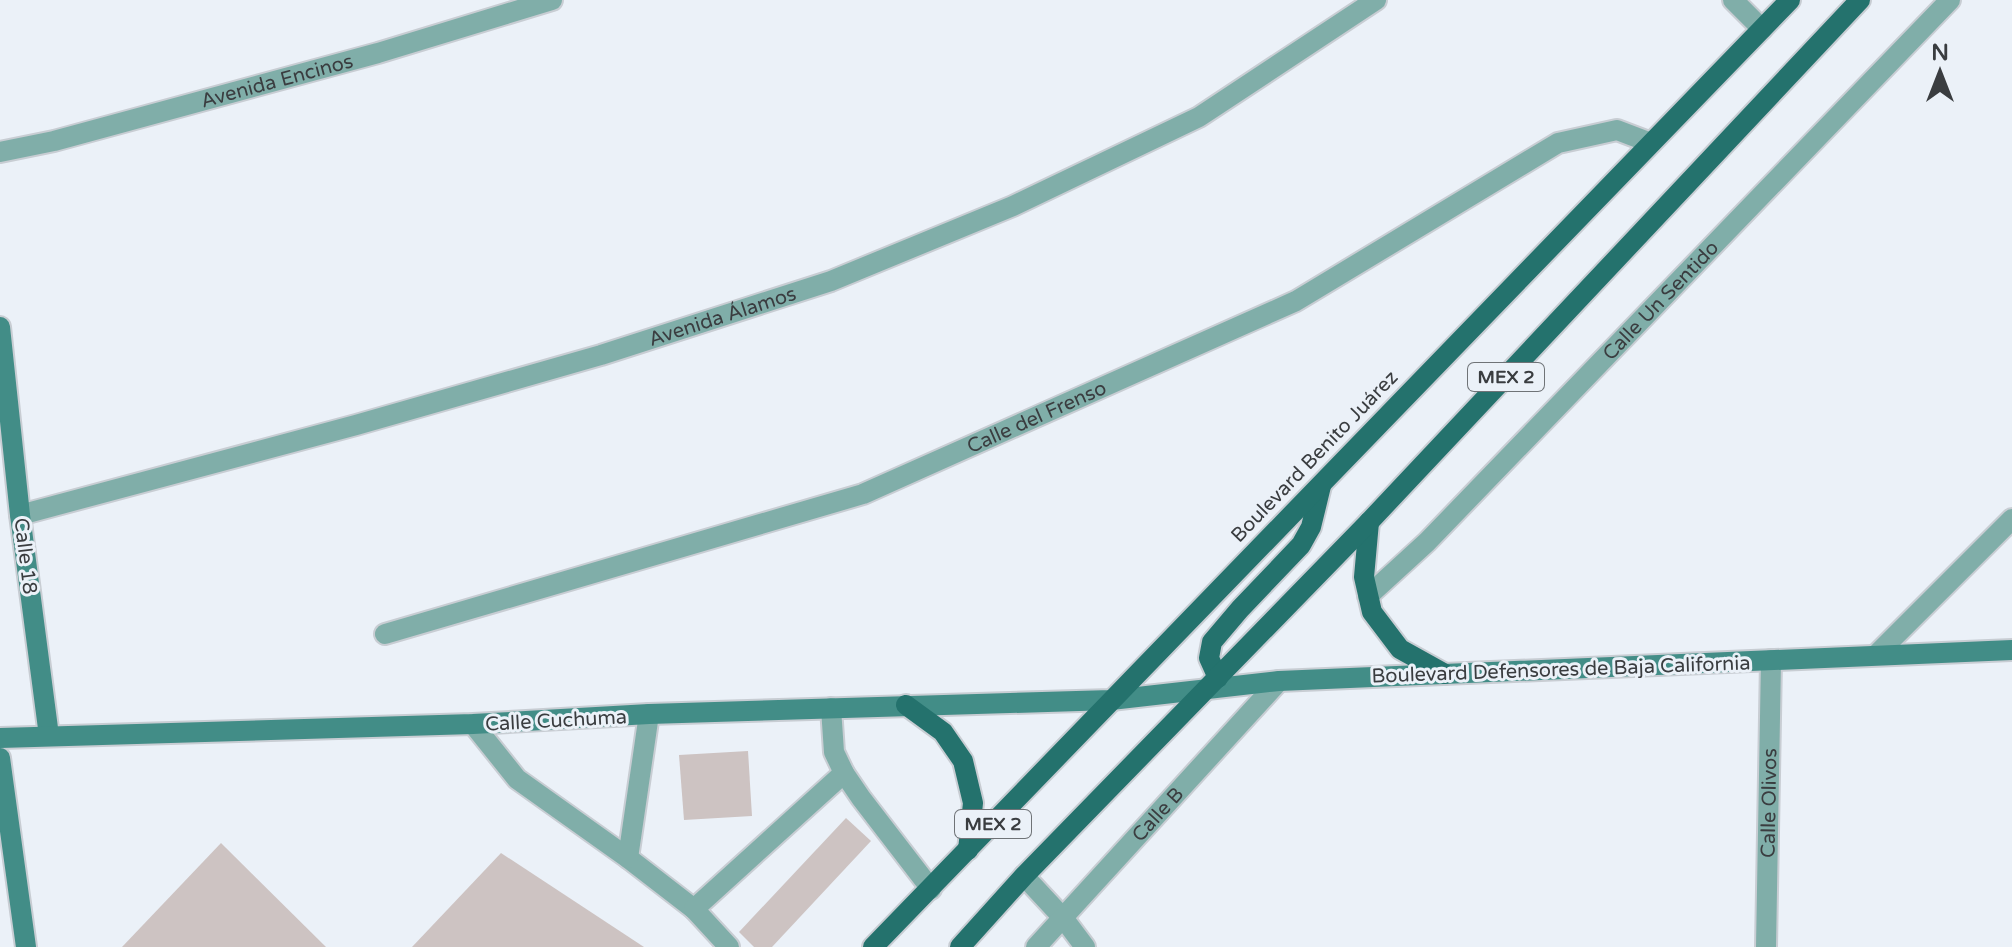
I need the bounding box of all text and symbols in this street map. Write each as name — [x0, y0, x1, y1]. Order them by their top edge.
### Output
north arrow — [1900, 32, 1980, 112]
text: N — [1931, 40, 1949, 66]
street label: Avenida Encinos — [198, 49, 356, 114]
street label: Calle Un Sentido — [1598, 236, 1724, 366]
street label: Avenida Álamos — [646, 282, 799, 352]
road number: MEX 2 — [1468, 363, 1544, 391]
street label: Boulevard Benito Juárez — [1226, 366, 1403, 548]
street label: Calle del Frenso — [963, 376, 1110, 459]
street label: Calle 18 — [8, 517, 42, 596]
street label: Boulevard Defensores de Baja California — [1371, 651, 1751, 689]
street label: Calle Cuchuma — [485, 705, 628, 737]
street label: Calle Olivos — [1757, 748, 1782, 858]
street label: Calle B — [1127, 782, 1189, 847]
road number: MEX 2 — [955, 810, 1031, 838]

